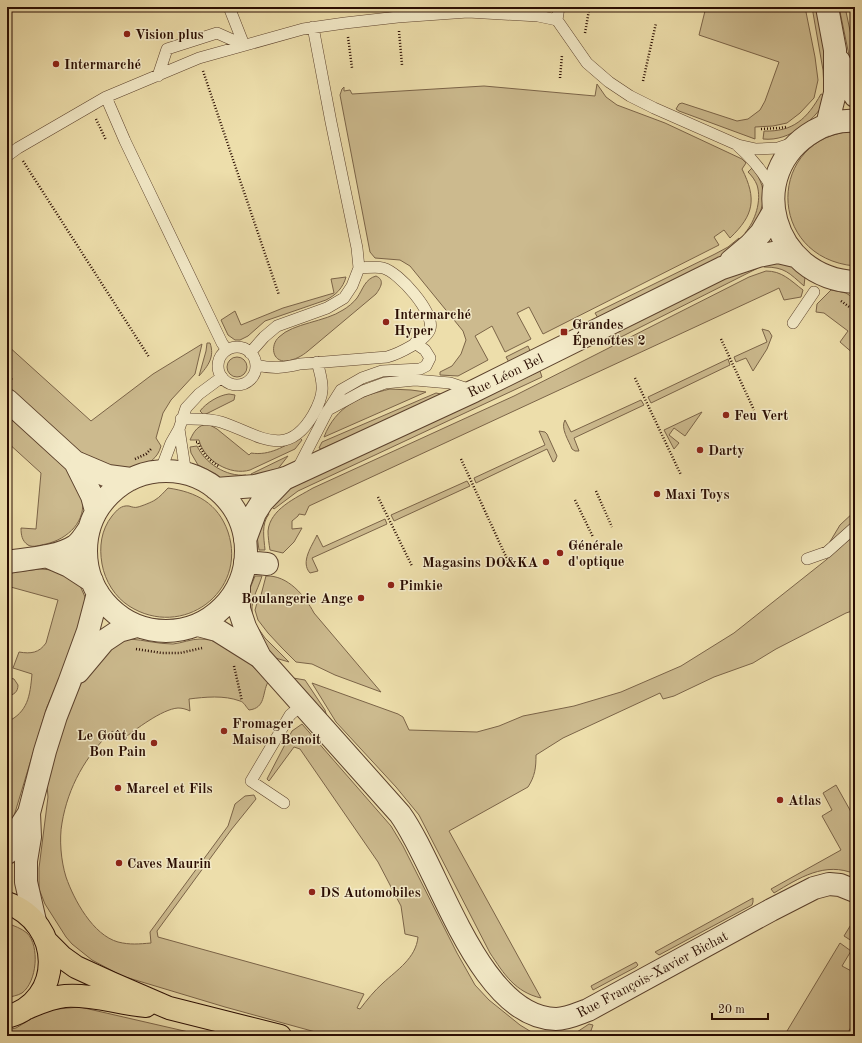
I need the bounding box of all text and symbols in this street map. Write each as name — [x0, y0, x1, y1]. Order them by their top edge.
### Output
place label: Vision plus — [135, 28, 204, 42]
marker: Vision plus — [122, 29, 132, 39]
place label: Intermarché — [64, 58, 141, 72]
marker: Intermarché — [51, 59, 61, 69]
place label: Intermarché Hyper — [394, 308, 471, 338]
marker: Intermarché Hyper — [381, 317, 391, 327]
place label: Grandes Épenottes 2 — [572, 318, 646, 348]
marker: Grandes Épenottes 2 — [559, 327, 569, 337]
street label: Rue Léon Bel — [466, 352, 546, 400]
place label: Feu Vert — [734, 409, 788, 423]
marker: Feu Vert — [721, 410, 731, 420]
place label: Darty — [708, 444, 745, 458]
marker: Darty — [695, 445, 705, 455]
place label: Maxi Toys — [665, 488, 729, 502]
marker: Maxi Toys — [652, 489, 662, 499]
place label: Générale d'optique — [568, 539, 624, 569]
marker: Générale d'optique — [555, 548, 565, 558]
place label: Magasins DO&KA — [422, 556, 538, 570]
marker: Magasins DO&KA — [541, 557, 551, 567]
place label: Pimkie — [399, 579, 443, 593]
marker: Pimkie — [386, 580, 396, 590]
place label: Boulangerie Ange — [241, 592, 353, 606]
marker: Boulangerie Ange — [356, 593, 366, 603]
place label: Fromager Maison Benoit — [232, 717, 321, 747]
marker: Fromager Maison Benoit — [219, 726, 229, 736]
place label: Le Goût du Bon Pain — [77, 729, 146, 759]
marker: Le Goût du Bon Pain — [149, 738, 159, 748]
place label: Marcel et Fils — [126, 782, 213, 796]
marker: Marcel et Fils — [113, 783, 123, 793]
place label: Atlas — [788, 794, 821, 808]
marker: Atlas — [775, 795, 785, 805]
place label: Caves Maurin — [127, 857, 211, 871]
marker: Caves Maurin — [114, 858, 124, 868]
place label: DS Automobiles — [320, 886, 421, 900]
marker: DS Automobiles — [307, 887, 317, 897]
street label: Rue François-Xavier Bichat — [575, 929, 730, 1021]
scale bar — [712, 995, 768, 1021]
text: 20 m — [718, 1004, 745, 1016]

